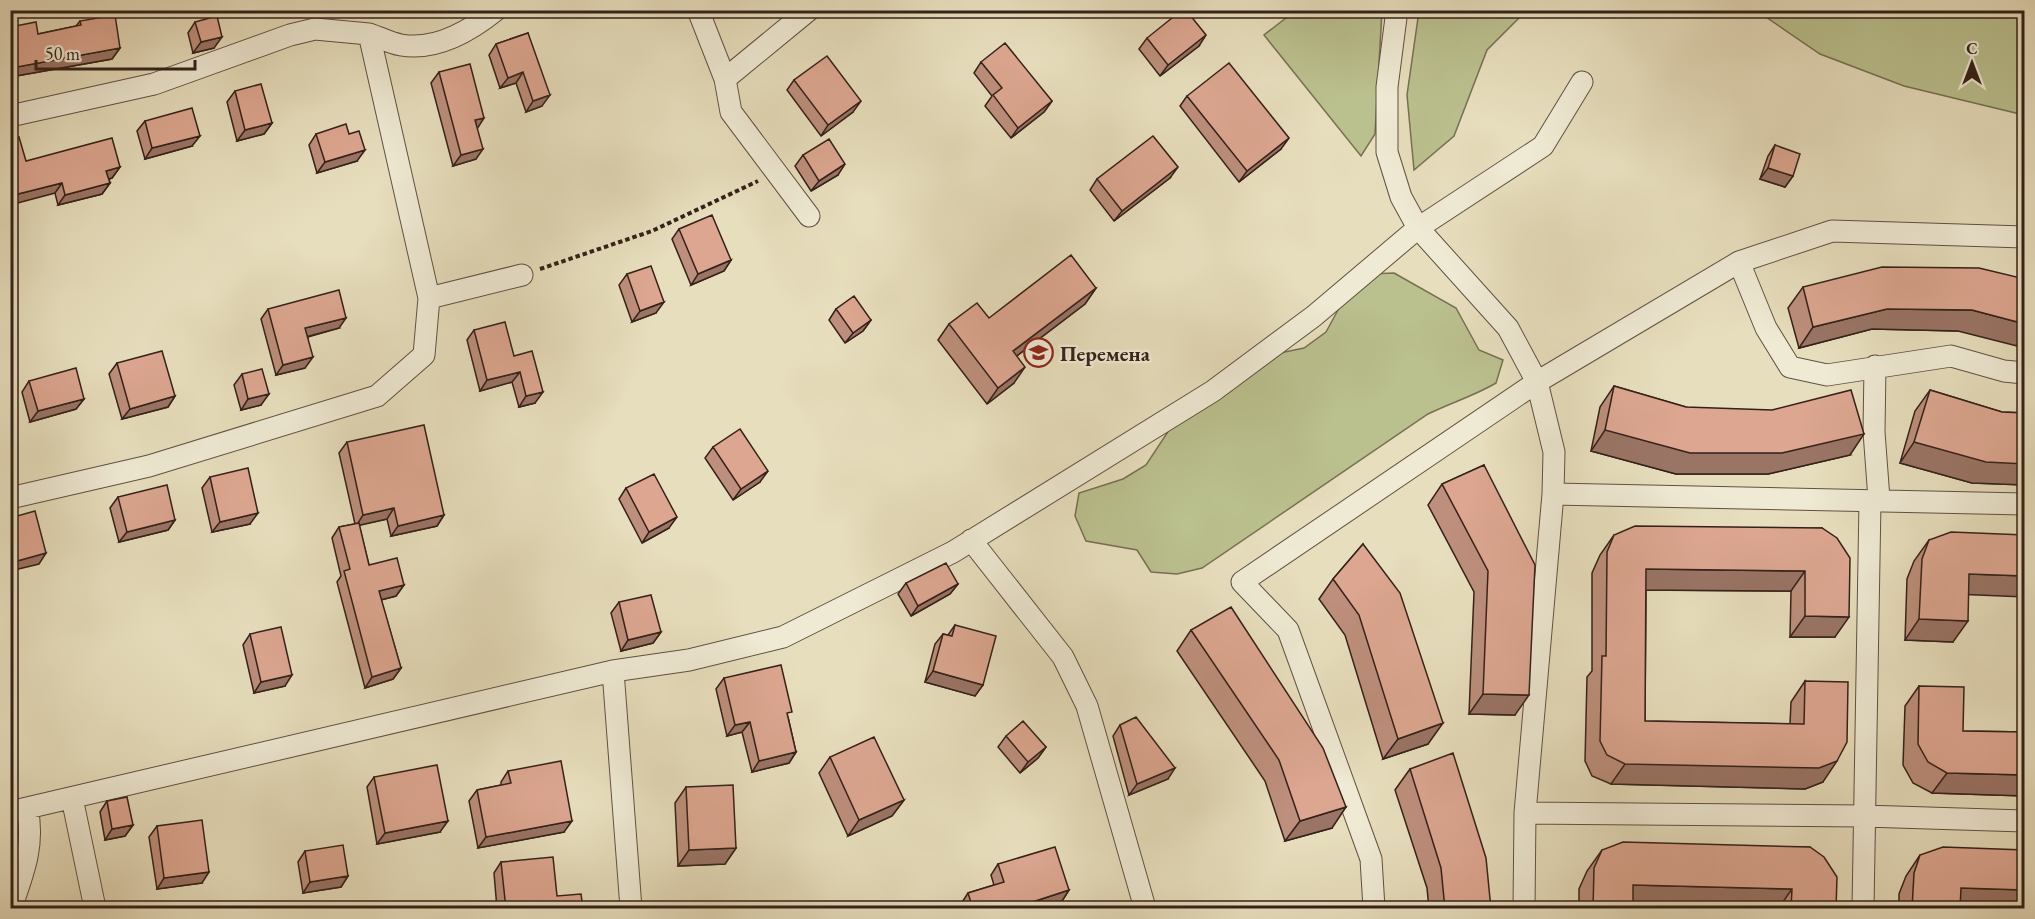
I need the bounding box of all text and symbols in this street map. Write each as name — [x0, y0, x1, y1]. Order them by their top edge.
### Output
scale bar — [36, 33, 195, 71]
north arrow — [1942, 33, 2002, 93]
text: С — [1966, 38, 1978, 59]
text: 50 m — [45, 42, 80, 65]
school or university icon: Перемена — [1023, 337, 1055, 369]
place label: Перемена — [1060, 340, 1151, 367]

